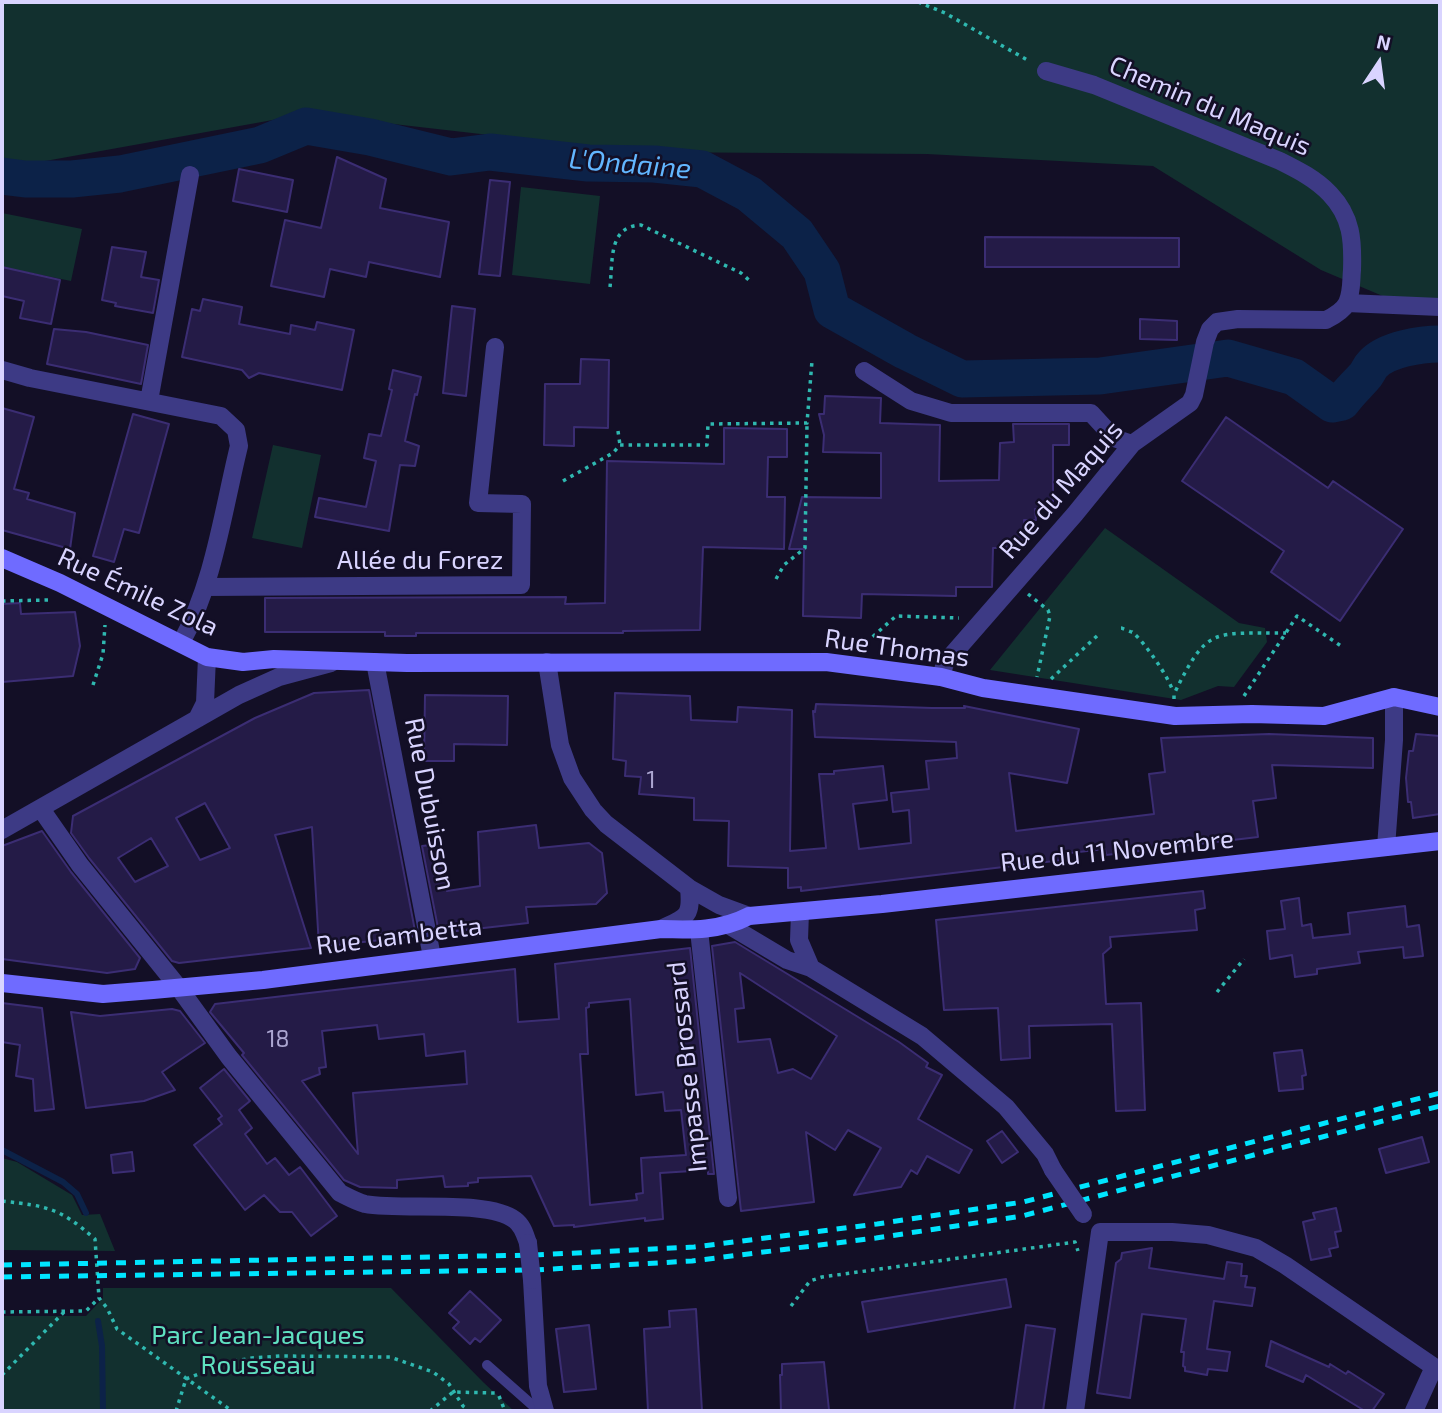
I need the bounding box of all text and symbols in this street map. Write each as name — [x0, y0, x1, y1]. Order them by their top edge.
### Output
north arrow — [1344, 28, 1414, 98]
text: N — [1375, 29, 1393, 55]
street label: Chemin du Maquis — [1105, 49, 1315, 163]
water label: L'Ondaine — [567, 142, 693, 186]
street label: Rue du Maquis — [993, 415, 1129, 565]
street label: Rue Émile Zola — [53, 541, 223, 643]
street label: Allée du Forez — [337, 544, 503, 576]
street label: Rue Thomas — [823, 622, 971, 674]
street label: Rue Dubuisson — [398, 715, 462, 893]
house number: 1 — [646, 766, 656, 794]
street label: Rue du 11 Novembre — [999, 823, 1235, 879]
street label: Rue Gambetta — [314, 910, 484, 962]
street label: Impasse Brossard — [660, 960, 714, 1174]
house number: 18 — [266, 1025, 290, 1053]
park label: Parc Jean-Jacques Rousseau — [151, 1319, 365, 1380]

